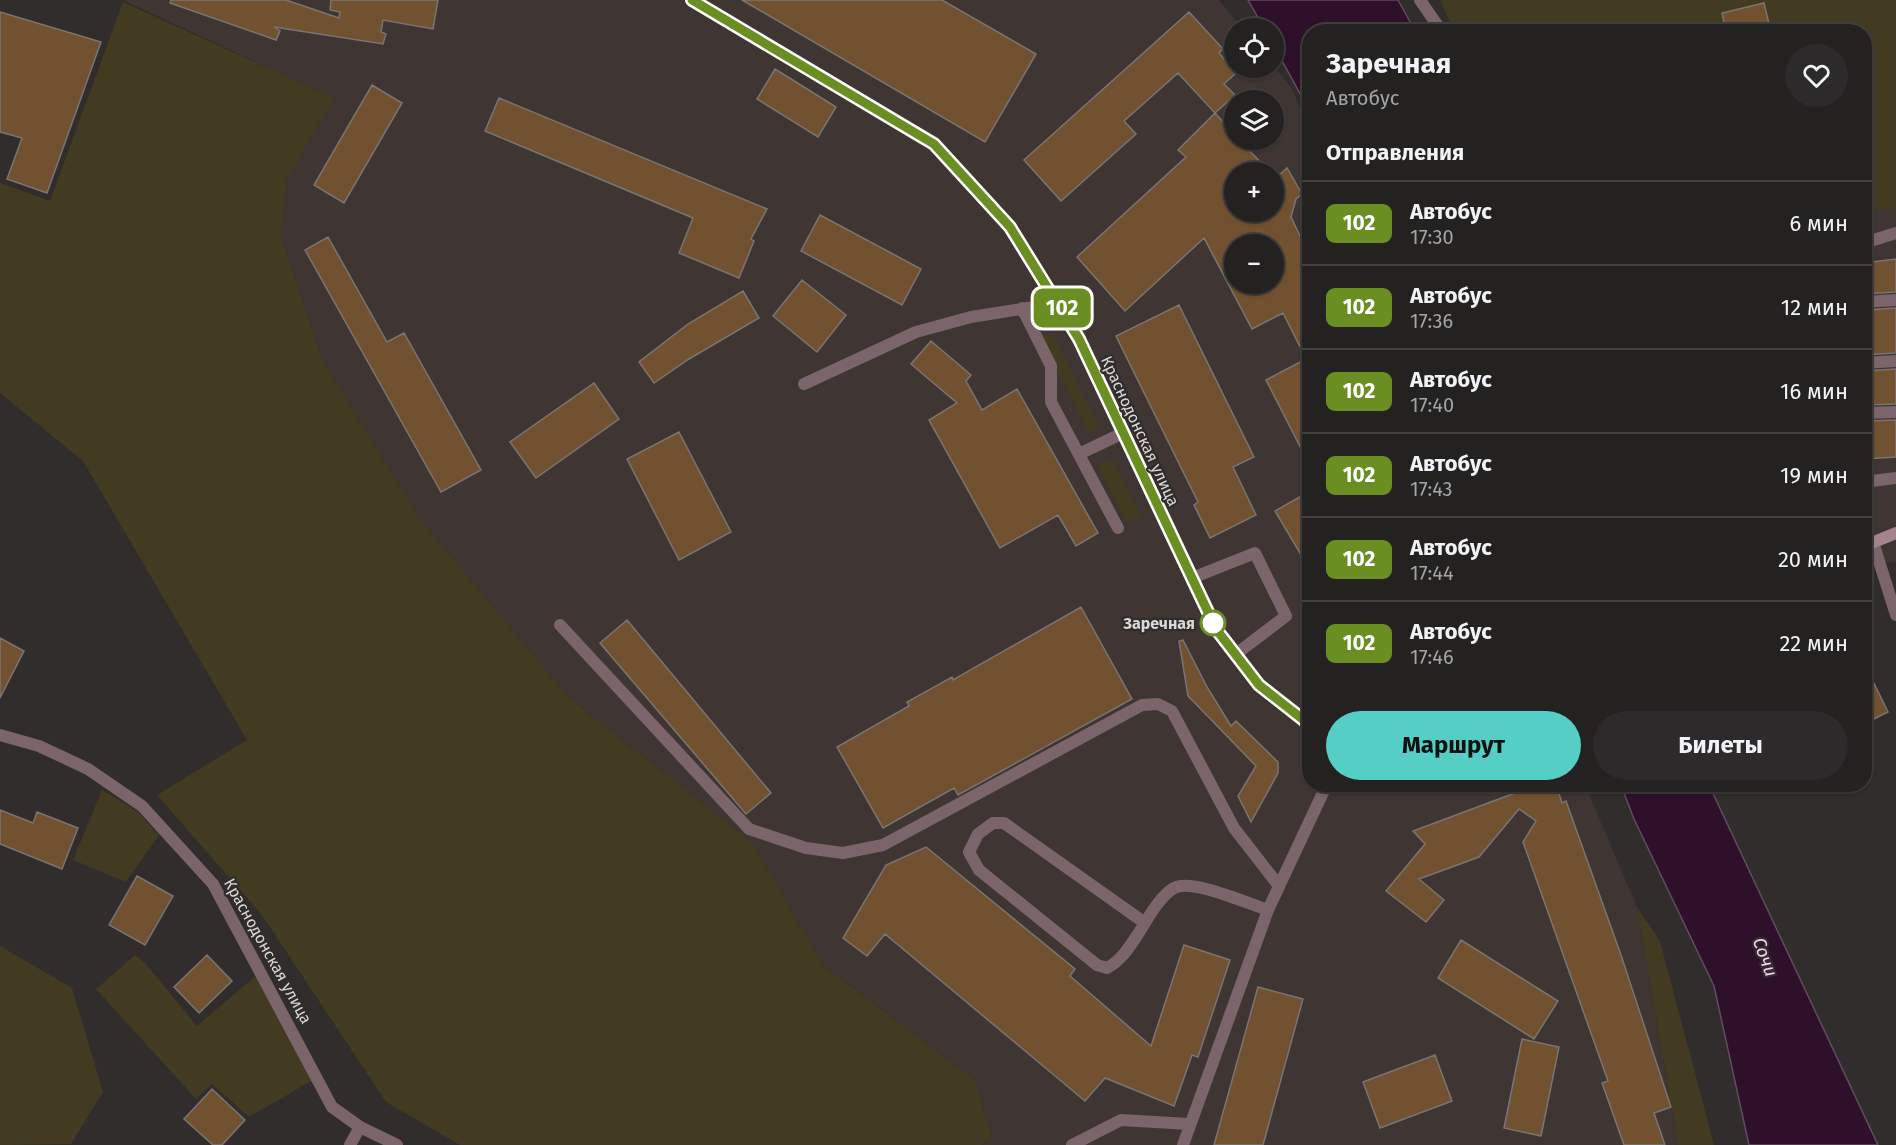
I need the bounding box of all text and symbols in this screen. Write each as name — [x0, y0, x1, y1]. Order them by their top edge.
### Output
map controls — [1224, 18, 1284, 294]
button: locate — [1224, 18, 1284, 78]
button: heart — [1785, 44, 1848, 107]
text: Заречная — [1326, 47, 1451, 80]
text: Автобус — [1326, 86, 1399, 110]
button: layers — [1224, 90, 1284, 150]
text: Отправления — [1326, 139, 1464, 166]
button: + — [1224, 162, 1284, 222]
text: Автобус — [1410, 198, 1492, 225]
text: 102 — [1343, 210, 1375, 236]
text: 6 мин — [1789, 210, 1848, 237]
text: 17:30 — [1410, 225, 1454, 249]
button: − — [1224, 234, 1284, 294]
text: Автобус — [1410, 282, 1492, 309]
line badge: 102 — [1028, 288, 1096, 328]
text: 102 — [1343, 294, 1375, 320]
text: 12 мин — [1781, 294, 1848, 321]
text: 102 — [1046, 295, 1078, 321]
text: 17:36 — [1410, 309, 1453, 333]
street label: Краснодонская улица — [1097, 353, 1183, 509]
text: Автобус — [1410, 366, 1492, 393]
text: 102 — [1343, 378, 1375, 404]
text: 16 мин — [1780, 378, 1848, 405]
text: 17:40 — [1410, 393, 1454, 417]
text: Автобус — [1410, 450, 1492, 477]
text: 102 — [1343, 462, 1375, 488]
text: 19 мин — [1780, 462, 1848, 489]
text: 17:43 — [1410, 477, 1453, 501]
text: Автобус — [1410, 534, 1492, 561]
text: 102 — [1343, 546, 1375, 572]
text: 20 мин — [1778, 546, 1848, 573]
text: 17:44 — [1410, 561, 1454, 585]
marker: Заречная — [1200, 610, 1226, 636]
place label: Заречная — [1122, 614, 1195, 633]
text: Автобус — [1410, 618, 1492, 645]
text: 102 — [1343, 630, 1375, 656]
text: 22 мин — [1779, 630, 1848, 657]
text: 17:46 — [1410, 645, 1454, 669]
button: Маршрут — [1326, 711, 1581, 780]
button: Билеты — [1593, 711, 1848, 780]
street label: Краснодонская улица — [220, 875, 316, 1027]
water label: Сочи — [1748, 934, 1782, 980]

